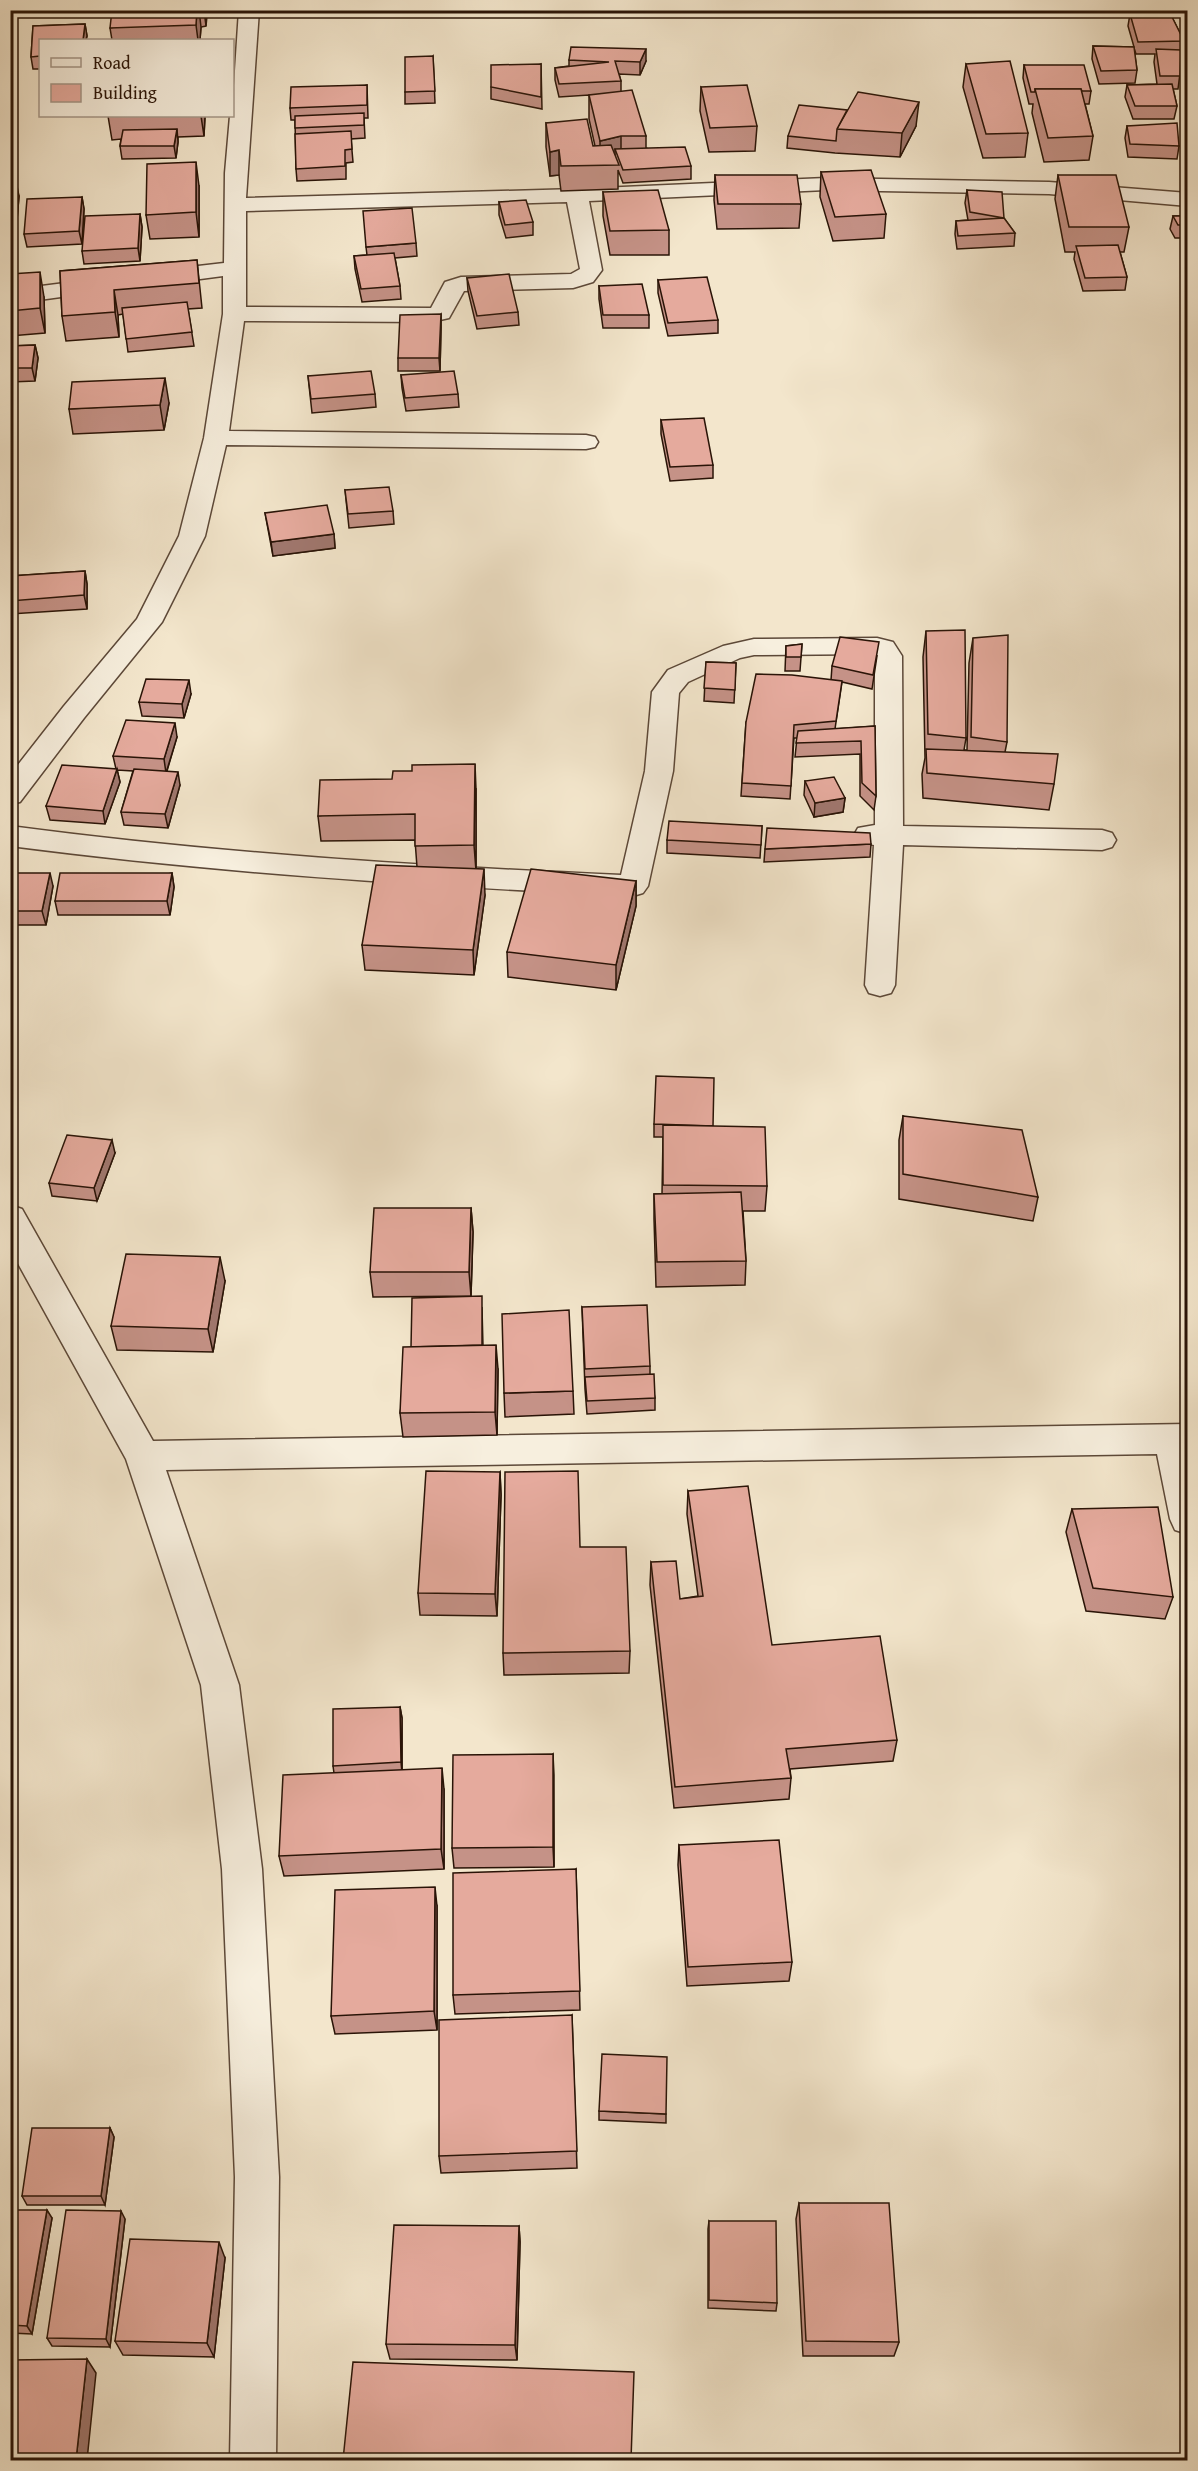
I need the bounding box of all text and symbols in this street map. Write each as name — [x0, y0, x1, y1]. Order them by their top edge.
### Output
legend — [39, 39, 234, 117]
text: Road — [93, 49, 131, 76]
text: Building — [93, 79, 157, 106]

